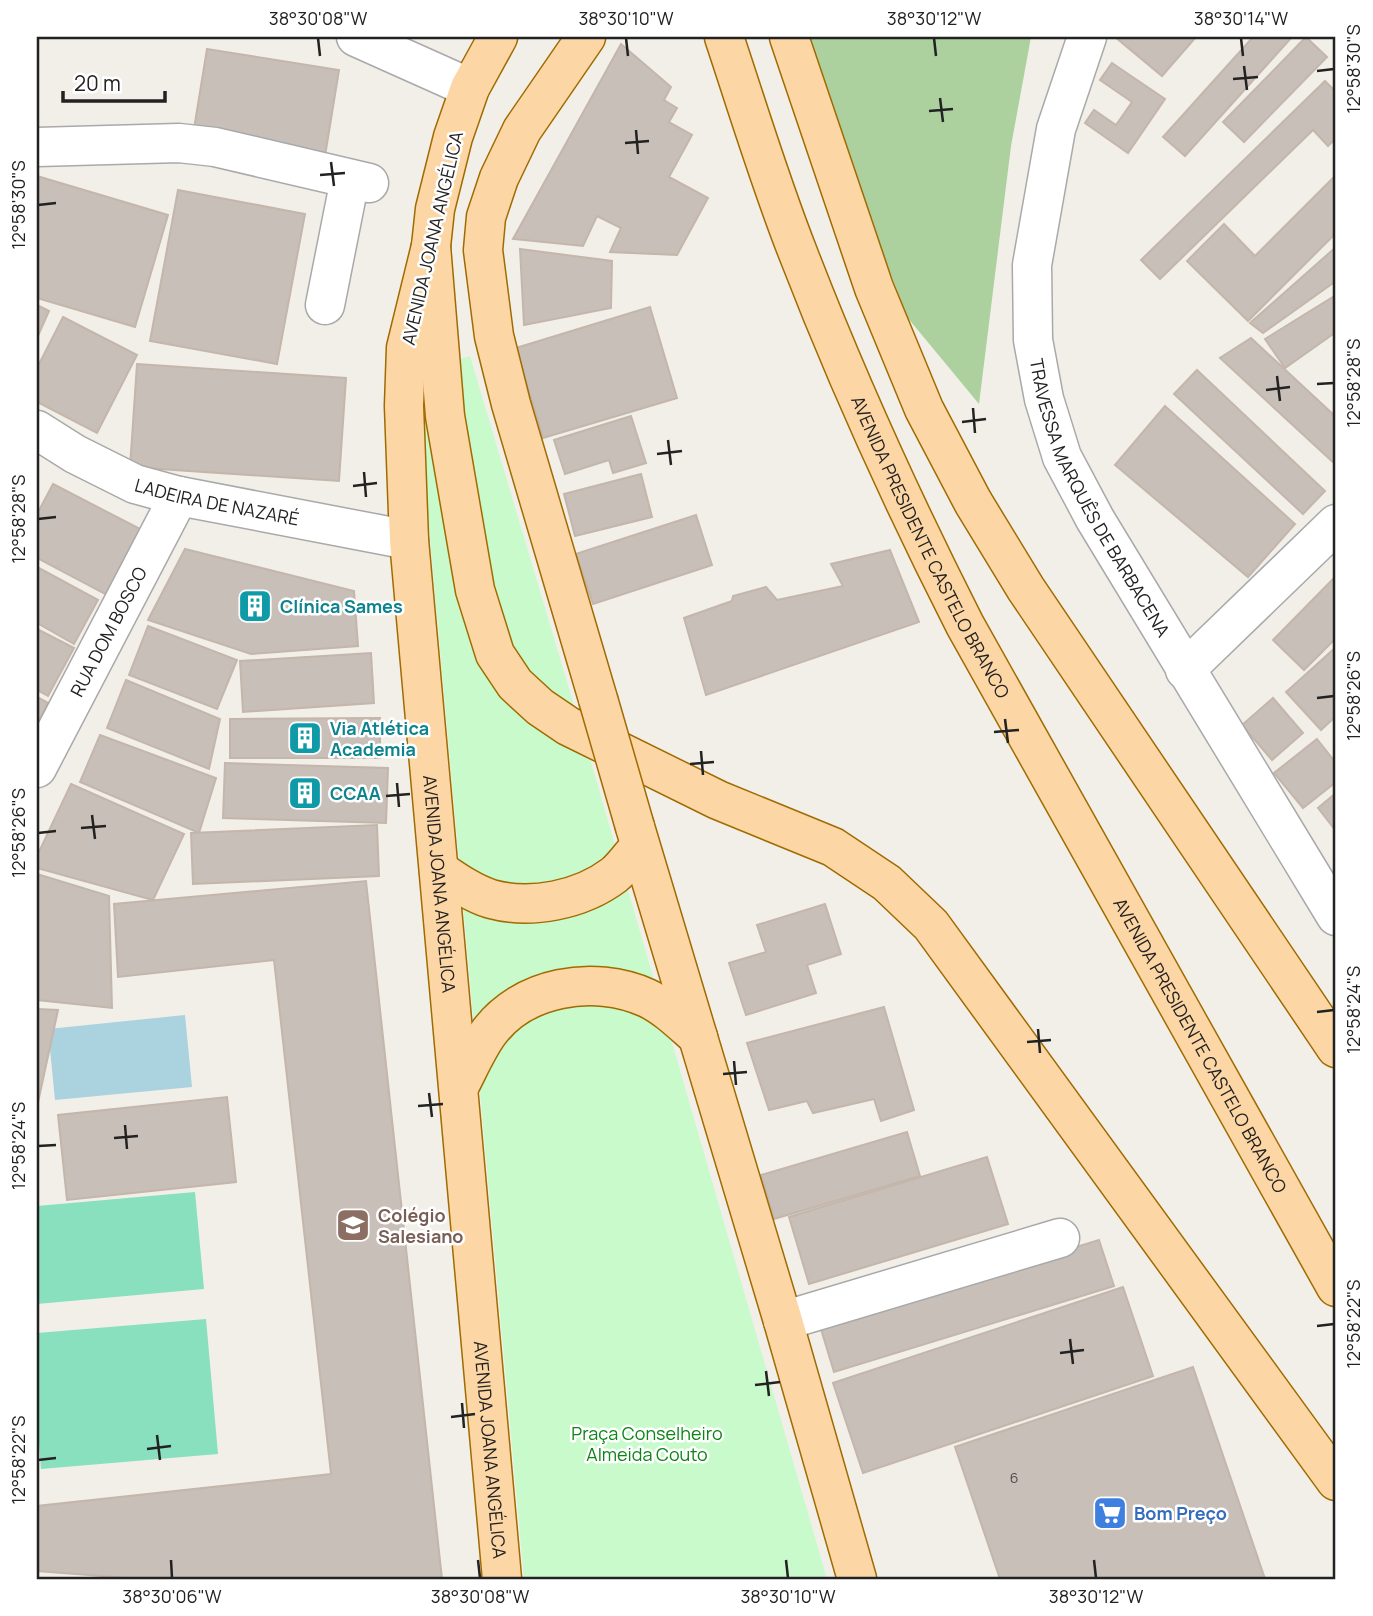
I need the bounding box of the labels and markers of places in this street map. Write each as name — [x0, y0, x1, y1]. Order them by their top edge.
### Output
building icon: Clínica Sames — [236, 587, 274, 625]
place label: Clínica Sames — [280, 594, 403, 618]
place label: Via Atlética Academia — [330, 716, 429, 761]
building icon: Via Atlética Academia — [286, 719, 324, 757]
building icon: CCAA — [286, 774, 324, 812]
place label: CCAA — [330, 781, 381, 805]
place label: Colégio Salesiano — [378, 1203, 464, 1248]
school or university icon: Colégio Salesiano — [334, 1206, 372, 1244]
supermarket icon: Bom Preço — [1091, 1494, 1129, 1532]
place label: Bom Preço — [1134, 1501, 1227, 1525]

